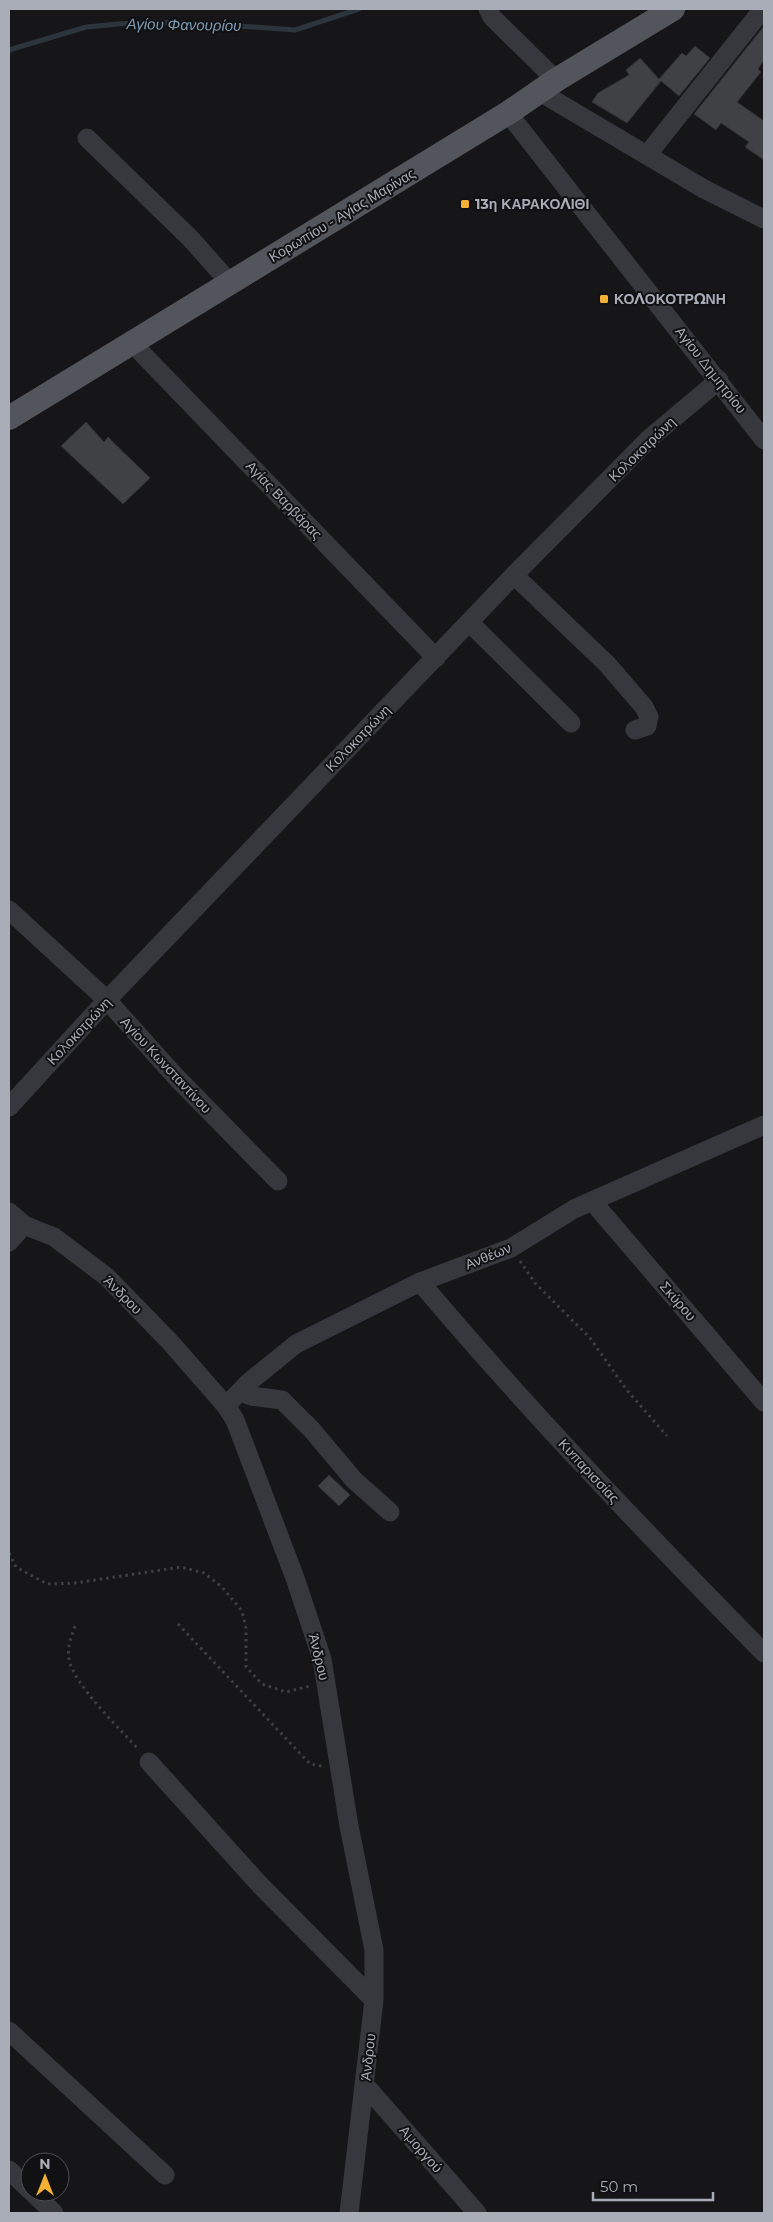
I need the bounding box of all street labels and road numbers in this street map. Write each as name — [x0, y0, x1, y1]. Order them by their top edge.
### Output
street label: Κορωπίου - Αγίας Μαρίνας — [266, 164, 419, 266]
street label: Αγίου Δημητρίου — [671, 323, 751, 417]
street label: Κολοκοτρώνη — [605, 413, 679, 485]
street label: Αγίας Βαρβάρας — [242, 457, 326, 543]
street label: Κολοκοτρώνη — [322, 701, 394, 775]
street label: Κολοκοτρώνη — [43, 993, 115, 1069]
street label: Αγίου Κωνσταντίνου — [117, 1013, 215, 1117]
street label: Ανθέων — [462, 1239, 514, 1273]
street label: Άνδρου — [100, 1272, 146, 1318]
street label: Σκύρου — [656, 1277, 700, 1325]
street label: Κυπαρισσίας — [555, 1435, 624, 1507]
street label: Άνδρου — [305, 1632, 333, 1682]
street label: Άνδρου — [357, 2033, 379, 2081]
street label: Αμοργού — [395, 2122, 447, 2176]

